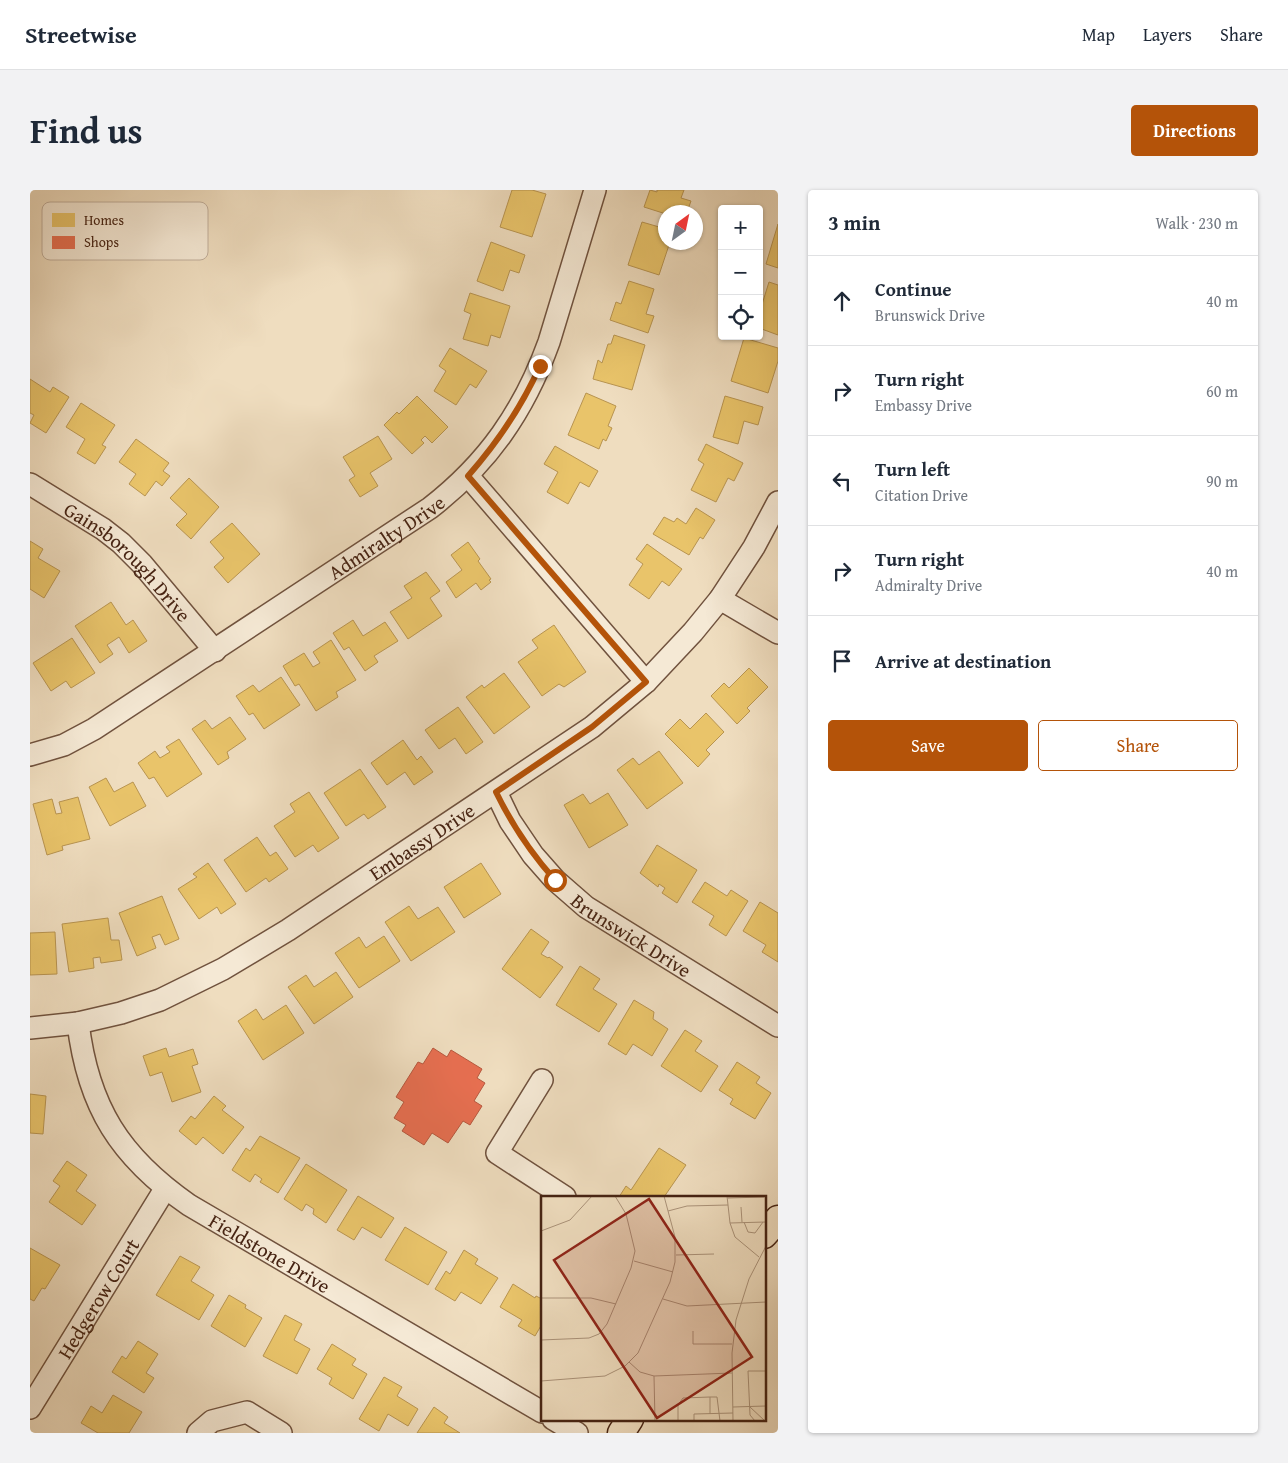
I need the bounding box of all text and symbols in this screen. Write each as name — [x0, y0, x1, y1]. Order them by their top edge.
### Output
text: Streetwise — [25, 17, 137, 52]
text: Map — [1082, 21, 1115, 48]
text: Layers — [1143, 21, 1192, 48]
text: Share — [1220, 21, 1263, 48]
text: Find us — [30, 105, 143, 156]
button: Directions — [1131, 105, 1258, 156]
legend — [42, 202, 208, 260]
north arrow — [658, 205, 703, 250]
map controls — [718, 205, 763, 340]
button: + — [718, 205, 763, 250]
text: 3 min — [828, 207, 880, 238]
text: Homes — [84, 210, 124, 230]
text: Walk · 230 m — [1155, 211, 1238, 235]
text: Shops — [84, 232, 119, 252]
button: − — [718, 250, 763, 295]
text: Continue — [875, 275, 952, 303]
icon: ahead — [828, 287, 856, 315]
text: 40 m — [1206, 289, 1238, 313]
button: locate — [718, 295, 763, 340]
text: Brunswick Drive — [875, 303, 985, 327]
route end — [529, 355, 552, 378]
text: Turn right — [875, 365, 964, 393]
icon: right — [828, 377, 856, 405]
text: 60 m — [1206, 379, 1238, 403]
text: Embassy Drive — [875, 393, 972, 417]
text: Turn left — [875, 455, 950, 483]
icon: left — [828, 467, 856, 495]
text: 90 m — [1206, 469, 1238, 493]
text: Citation Drive — [875, 483, 968, 507]
street label: Admiralty Drive — [322, 488, 451, 586]
street label: Gainsborough Drive — [59, 494, 199, 628]
text: Turn right — [875, 545, 964, 573]
icon: right — [828, 557, 856, 585]
text: 40 m — [1206, 559, 1238, 583]
text: Admiralty Drive — [875, 573, 982, 597]
icon: arrive — [828, 647, 856, 675]
text: Arrive at destination — [875, 647, 1051, 675]
button: Save — [828, 720, 1028, 771]
button: Share — [1038, 720, 1238, 771]
street label: Embassy Drive — [363, 795, 480, 887]
route start — [544, 869, 567, 892]
street label: Brunswick Drive — [565, 886, 697, 984]
inset map — [541, 1196, 766, 1420]
street label: Fieldstone Drive — [204, 1206, 336, 1300]
street label: Hedgerow Court — [50, 1233, 146, 1364]

